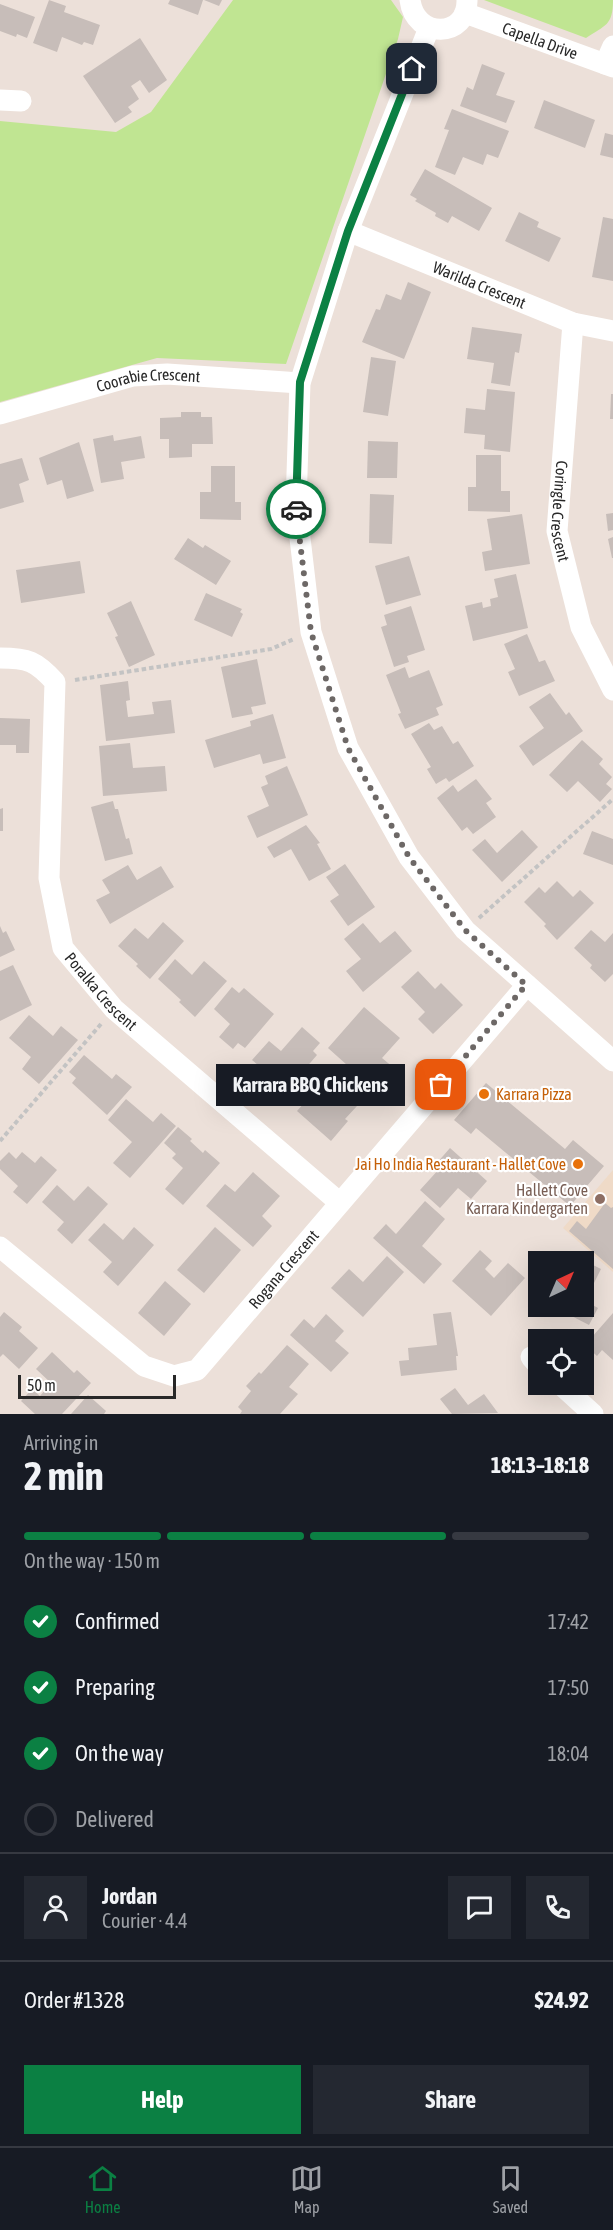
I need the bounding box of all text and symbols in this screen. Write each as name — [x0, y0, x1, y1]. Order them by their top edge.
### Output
street label: Capella Drive — [500, 18, 580, 62]
pin — [386, 43, 437, 94]
icon: home — [395, 52, 428, 85]
street label: Warilda Crescent — [430, 258, 529, 312]
street label: Coorabie Crescent — [94, 365, 201, 395]
street label: Coringle Crescent — [548, 460, 573, 564]
courier — [266, 479, 326, 539]
icon: car — [280, 493, 313, 526]
street label: Poralka Crescent — [62, 949, 141, 1034]
pin — [415, 1059, 466, 1110]
callout: Karrara BBQ Chickens — [216, 1064, 405, 1106]
icon: bag — [424, 1068, 457, 1101]
text: Karrara BBQ Chickens — [233, 1073, 388, 1096]
place label: Karrara Pizza — [496, 1085, 572, 1103]
marker: Karrara Pizza — [477, 1087, 491, 1101]
place label: Jai Ho India Restaurant - Hallet Cove — [355, 1155, 566, 1173]
marker: Jai Ho India Restaurant - Hallet Cove — [571, 1157, 585, 1171]
place label: Hallett Cove Karrara Kindergarten — [466, 1181, 588, 1218]
marker: Hallett Cove Karrara Kindergarten — [593, 1192, 607, 1206]
street label: Rogana Crescent — [245, 1226, 322, 1312]
north arrow — [528, 1251, 594, 1317]
map controls — [528, 1251, 594, 1395]
button: locate — [528, 1329, 594, 1395]
scale bar — [18, 1372, 176, 1400]
text: 50 m — [27, 1376, 56, 1394]
text: Arriving in — [24, 1431, 98, 1454]
text: 18:13–18:18 — [491, 1452, 589, 1478]
text: 2 min — [24, 1454, 104, 1498]
text: On the way · 150 m — [24, 1549, 160, 1572]
icon: check — [24, 1605, 57, 1638]
text: Confirmed — [75, 1608, 160, 1634]
text: 17:42 — [548, 1610, 589, 1633]
icon: check — [24, 1671, 57, 1704]
text: Preparing — [75, 1674, 155, 1700]
text: 17:50 — [548, 1676, 589, 1699]
icon: check — [24, 1737, 57, 1770]
text: On the way — [75, 1740, 164, 1766]
text: 18:04 — [547, 1742, 589, 1765]
text: Delivered — [75, 1806, 154, 1832]
button: person — [24, 1876, 87, 1939]
button: chat — [448, 1876, 511, 1939]
button: phone — [526, 1876, 589, 1939]
text: Jordan — [102, 1883, 157, 1909]
text: Courier · 4.4 — [102, 1909, 188, 1932]
text: Order #1328 — [24, 1987, 124, 2013]
text: $24.92 — [534, 1987, 589, 2013]
button: Help — [24, 2065, 301, 2134]
button: Share — [313, 2065, 589, 2134]
tab: Home — [85, 2162, 120, 2216]
tab: Map — [290, 2162, 323, 2216]
tab: Saved — [493, 2162, 528, 2216]

